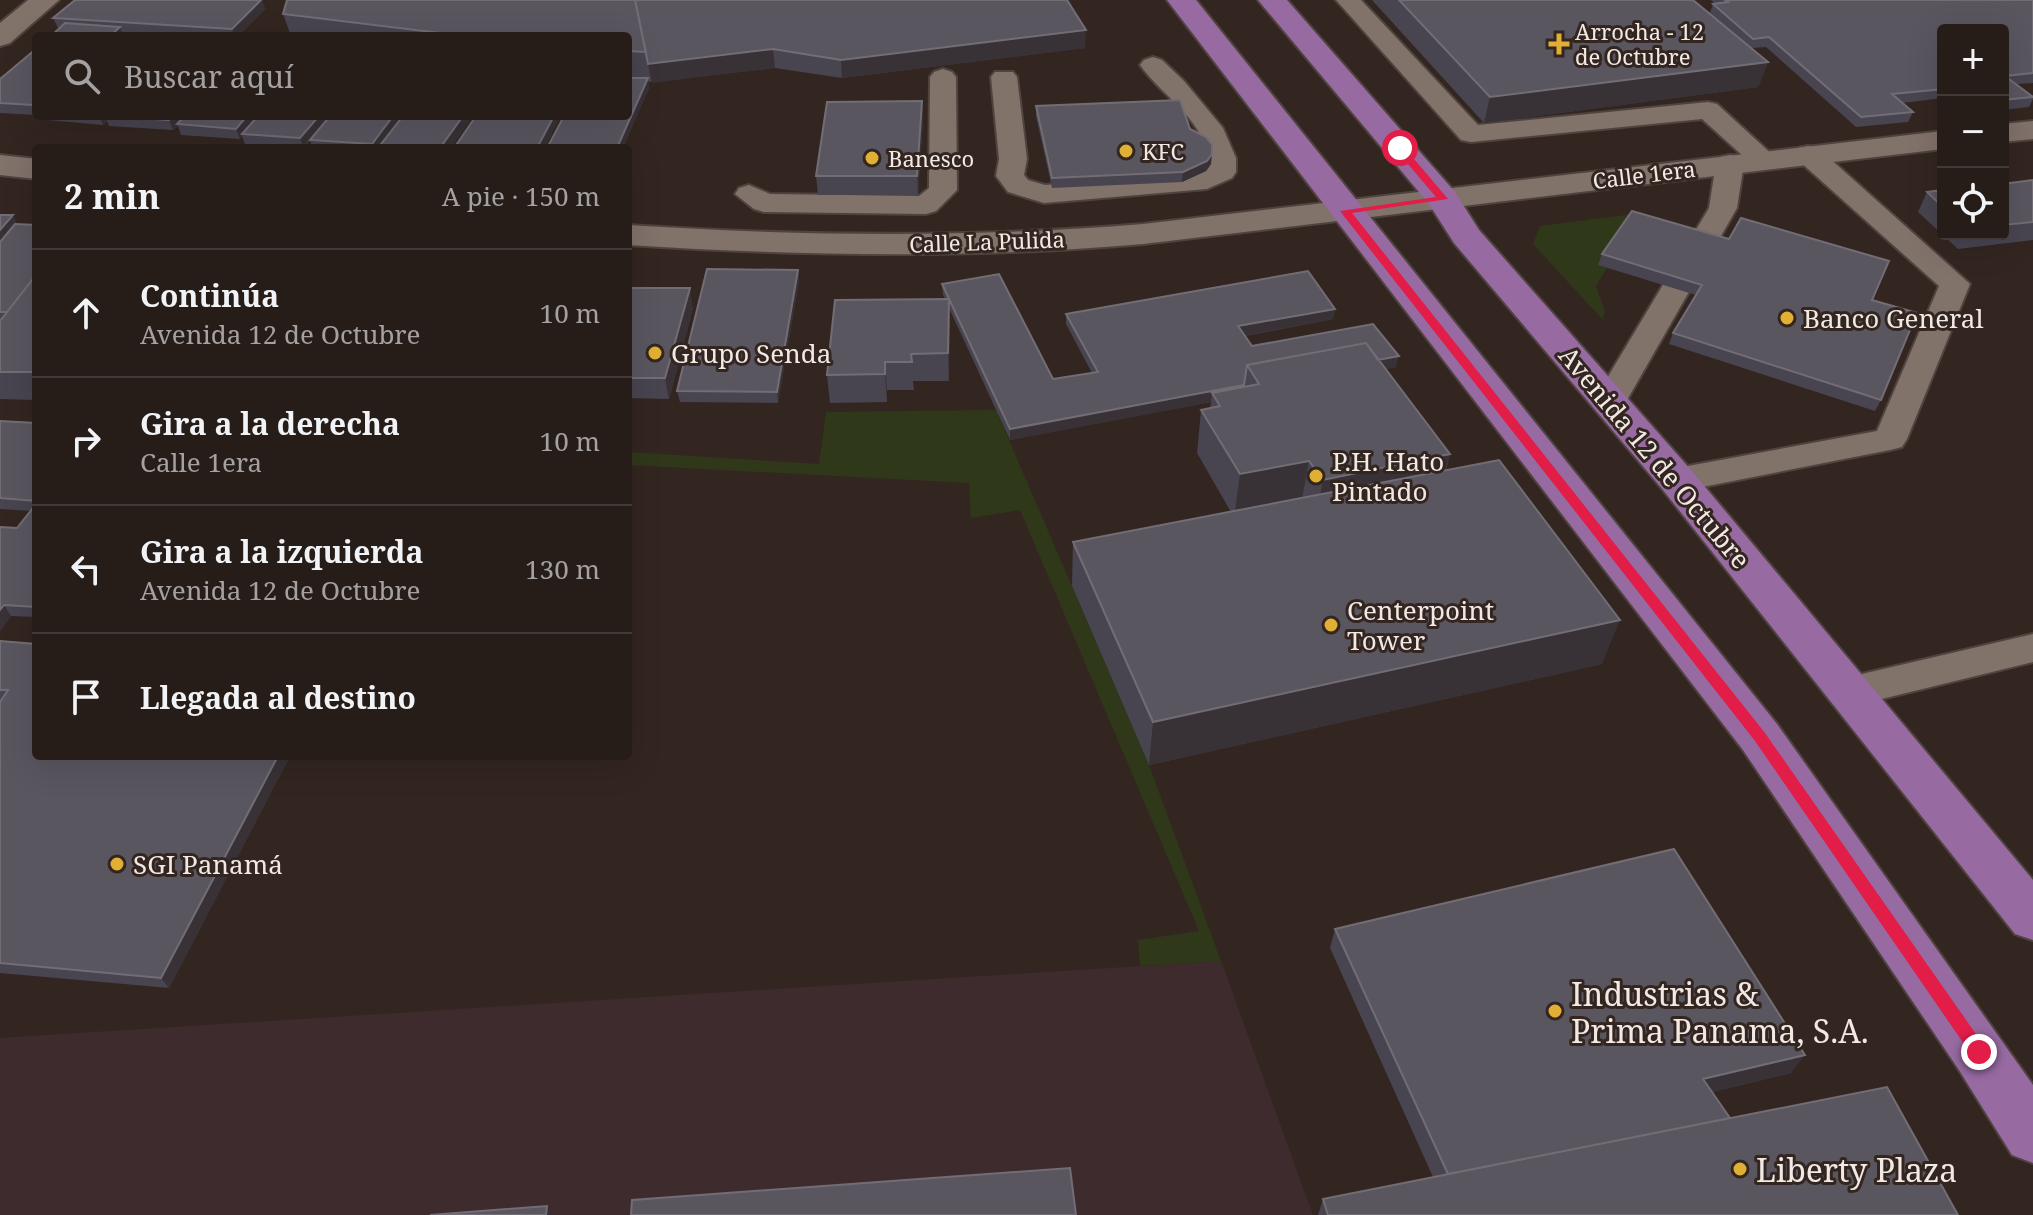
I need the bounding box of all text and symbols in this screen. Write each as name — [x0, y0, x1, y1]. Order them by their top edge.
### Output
place label: Arrocha - 12 de Octubre — [1575, 16, 1704, 71]
map controls — [1937, 24, 2009, 240]
button: + — [1937, 24, 2009, 96]
search box — [32, 32, 632, 120]
marker: Arrocha - 12 de Octubre — [1550, 35, 1568, 53]
icon: search — [60, 54, 104, 98]
text: Buscar aquí — [124, 56, 294, 97]
button: − — [1937, 96, 2009, 168]
route start — [1382, 130, 1418, 166]
place label: KFC — [1142, 136, 1184, 166]
marker: KFC — [1117, 142, 1135, 160]
place label: Banesco — [888, 143, 974, 173]
marker: Banesco — [863, 149, 881, 167]
street label: Calle 1era — [1591, 153, 1697, 195]
button: locate — [1937, 168, 2009, 240]
text: 2 min — [64, 173, 160, 219]
text: A pie · 150 m — [442, 178, 600, 214]
street label: Calle La Pulida — [909, 223, 1065, 259]
text: Continúa — [140, 275, 279, 316]
icon: ahead — [64, 291, 108, 335]
text: 10 m — [540, 295, 600, 331]
place label: Banco General — [1803, 300, 1984, 336]
marker: Banco General — [1778, 309, 1796, 327]
text: Avenida 12 de Octubre — [140, 316, 421, 352]
place label: Grupo Senda — [671, 335, 831, 371]
street label: Avenida 12 de Octubre — [1551, 338, 1759, 576]
marker: Grupo Senda — [646, 344, 664, 362]
text: Gira a la derecha — [140, 403, 400, 444]
icon: right — [64, 419, 108, 463]
text: 10 m — [540, 423, 600, 459]
place label: P.H. Hato Pintado — [1332, 443, 1444, 509]
text: Calle 1era — [140, 444, 262, 480]
marker: P.H. Hato Pintado — [1307, 467, 1325, 485]
text: Gira a la izquierda — [140, 531, 423, 572]
icon: left — [64, 547, 108, 591]
text: 130 m — [525, 551, 600, 587]
text: Avenida 12 de Octubre — [140, 572, 421, 608]
place label: Centerpoint Tower — [1347, 592, 1494, 658]
marker: Centerpoint Tower — [1322, 616, 1340, 634]
icon: arrive — [64, 675, 108, 719]
text: Llegada al destino — [140, 677, 416, 718]
place label: SGI Panamá — [133, 846, 283, 882]
marker: SGI Panamá — [108, 855, 126, 873]
place label: Industrias & Prima Panama, S.A. — [1571, 972, 1869, 1052]
marker: Industrias & Prima Panama, S.A. — [1546, 1002, 1564, 1020]
route end — [1961, 1034, 1997, 1070]
place label: Liberty Plaza — [1756, 1148, 1957, 1191]
marker: Liberty Plaza — [1731, 1160, 1749, 1178]

